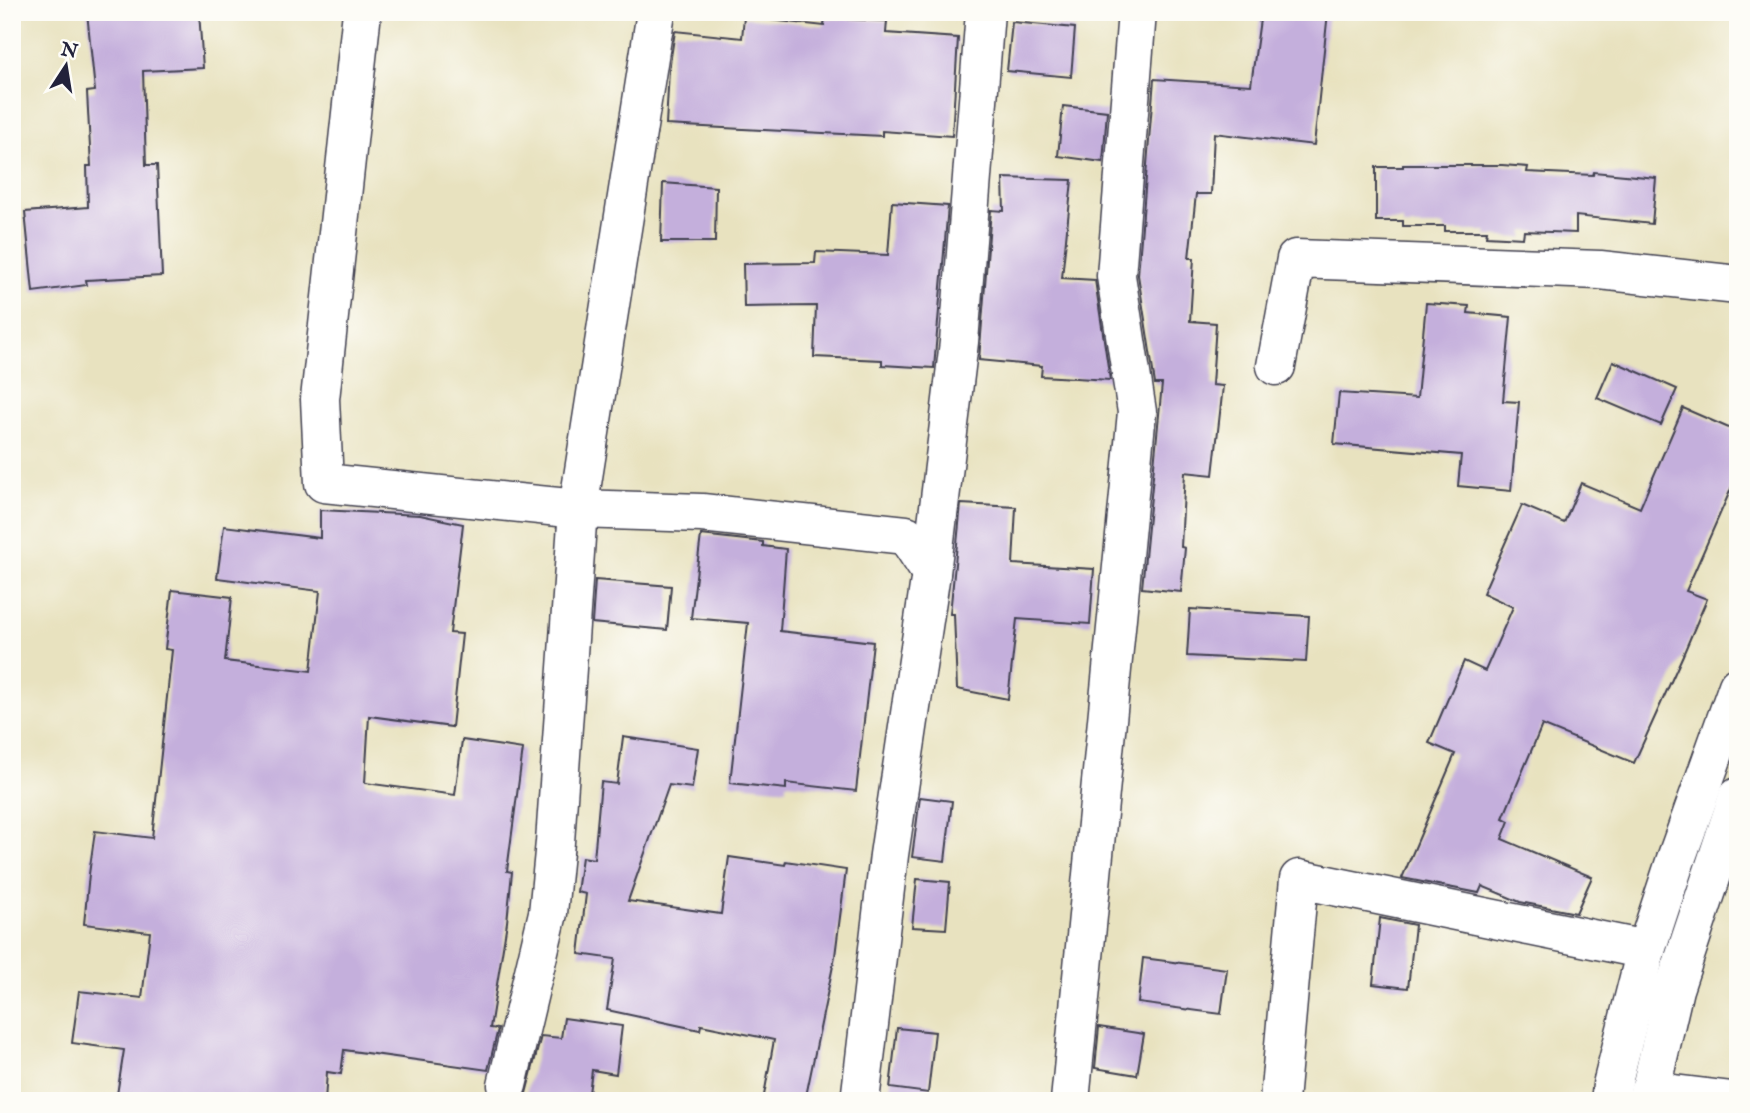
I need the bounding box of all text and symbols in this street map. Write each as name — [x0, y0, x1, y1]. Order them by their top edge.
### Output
north arrow — [32, 32, 102, 102]
text: N — [58, 38, 80, 65]

